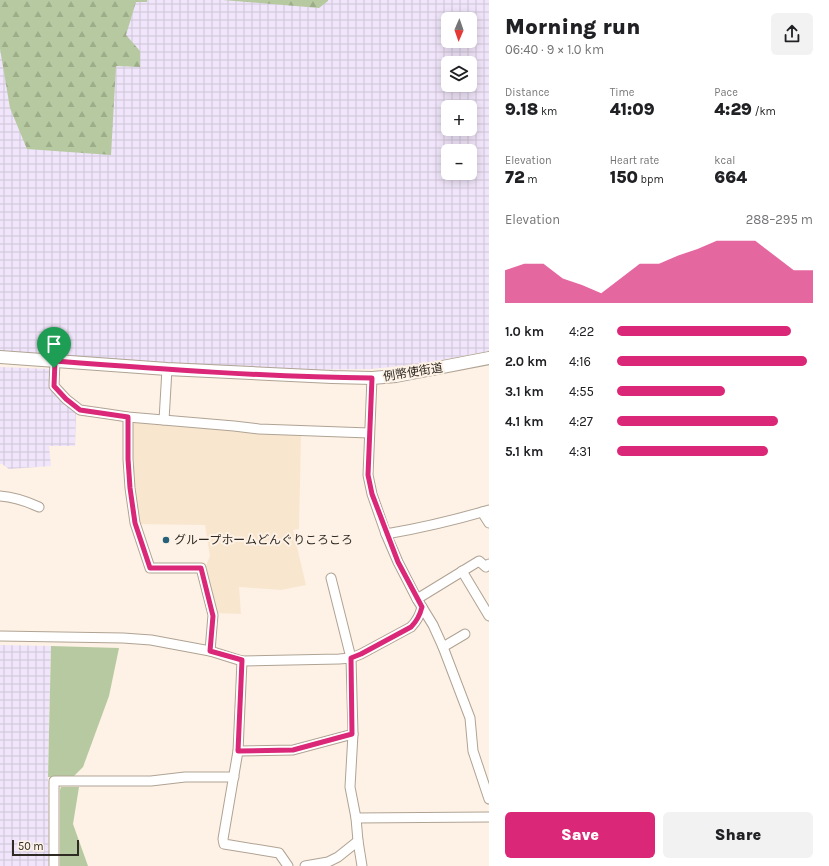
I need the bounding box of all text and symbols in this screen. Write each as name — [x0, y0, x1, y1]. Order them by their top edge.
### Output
north arrow — [441, 12, 477, 48]
map controls — [441, 12, 477, 180]
button: share — [771, 13, 813, 55]
text: Morning run — [505, 14, 640, 40]
text: 06:40 · 9 × 1.0 km — [505, 42, 604, 57]
button: layers — [441, 56, 477, 92]
text: Distance — [505, 86, 549, 99]
text: Time — [610, 86, 634, 99]
text: Pace — [714, 86, 738, 99]
text: 9.18 — [505, 99, 538, 119]
text: 41:09 — [610, 99, 655, 119]
text: 4:29 — [714, 99, 752, 119]
button: + — [441, 100, 477, 136]
text: km — [538, 105, 557, 118]
text: /km — [752, 105, 776, 118]
button: − — [441, 144, 477, 180]
text: Elevation — [505, 154, 552, 167]
text: Heart rate — [610, 154, 659, 167]
text: kcal — [714, 154, 735, 167]
text: 72 — [505, 167, 525, 187]
text: 150 — [610, 167, 638, 187]
text: 664 — [714, 167, 747, 187]
text: m — [525, 173, 538, 186]
text: bpm — [638, 173, 664, 186]
text: Elevation — [505, 212, 560, 227]
text: 288–295 m — [746, 212, 813, 227]
text: 1.0 km — [505, 324, 544, 339]
text: 4:22 — [569, 324, 594, 339]
pin — [37, 327, 71, 368]
icon: arrive — [43, 333, 65, 355]
text: 2.0 km — [505, 354, 547, 369]
text: 4:16 — [569, 354, 591, 369]
street label: 例幣使街道 — [382, 360, 444, 384]
text: 3.1 km — [505, 384, 544, 399]
text: 4:55 — [569, 384, 594, 399]
text: 4.1 km — [505, 414, 543, 429]
text: 4:27 — [569, 414, 593, 429]
text: 5.1 km — [505, 444, 543, 459]
text: 4:31 — [569, 444, 591, 459]
place label: グループホームどんぐりころころ — [174, 533, 353, 547]
marker: グループホームどんぐりころころ — [161, 535, 171, 545]
button: Save — [505, 812, 655, 858]
button: Share — [663, 812, 813, 858]
scale bar — [12, 838, 79, 857]
text: 50 m — [18, 840, 44, 853]

